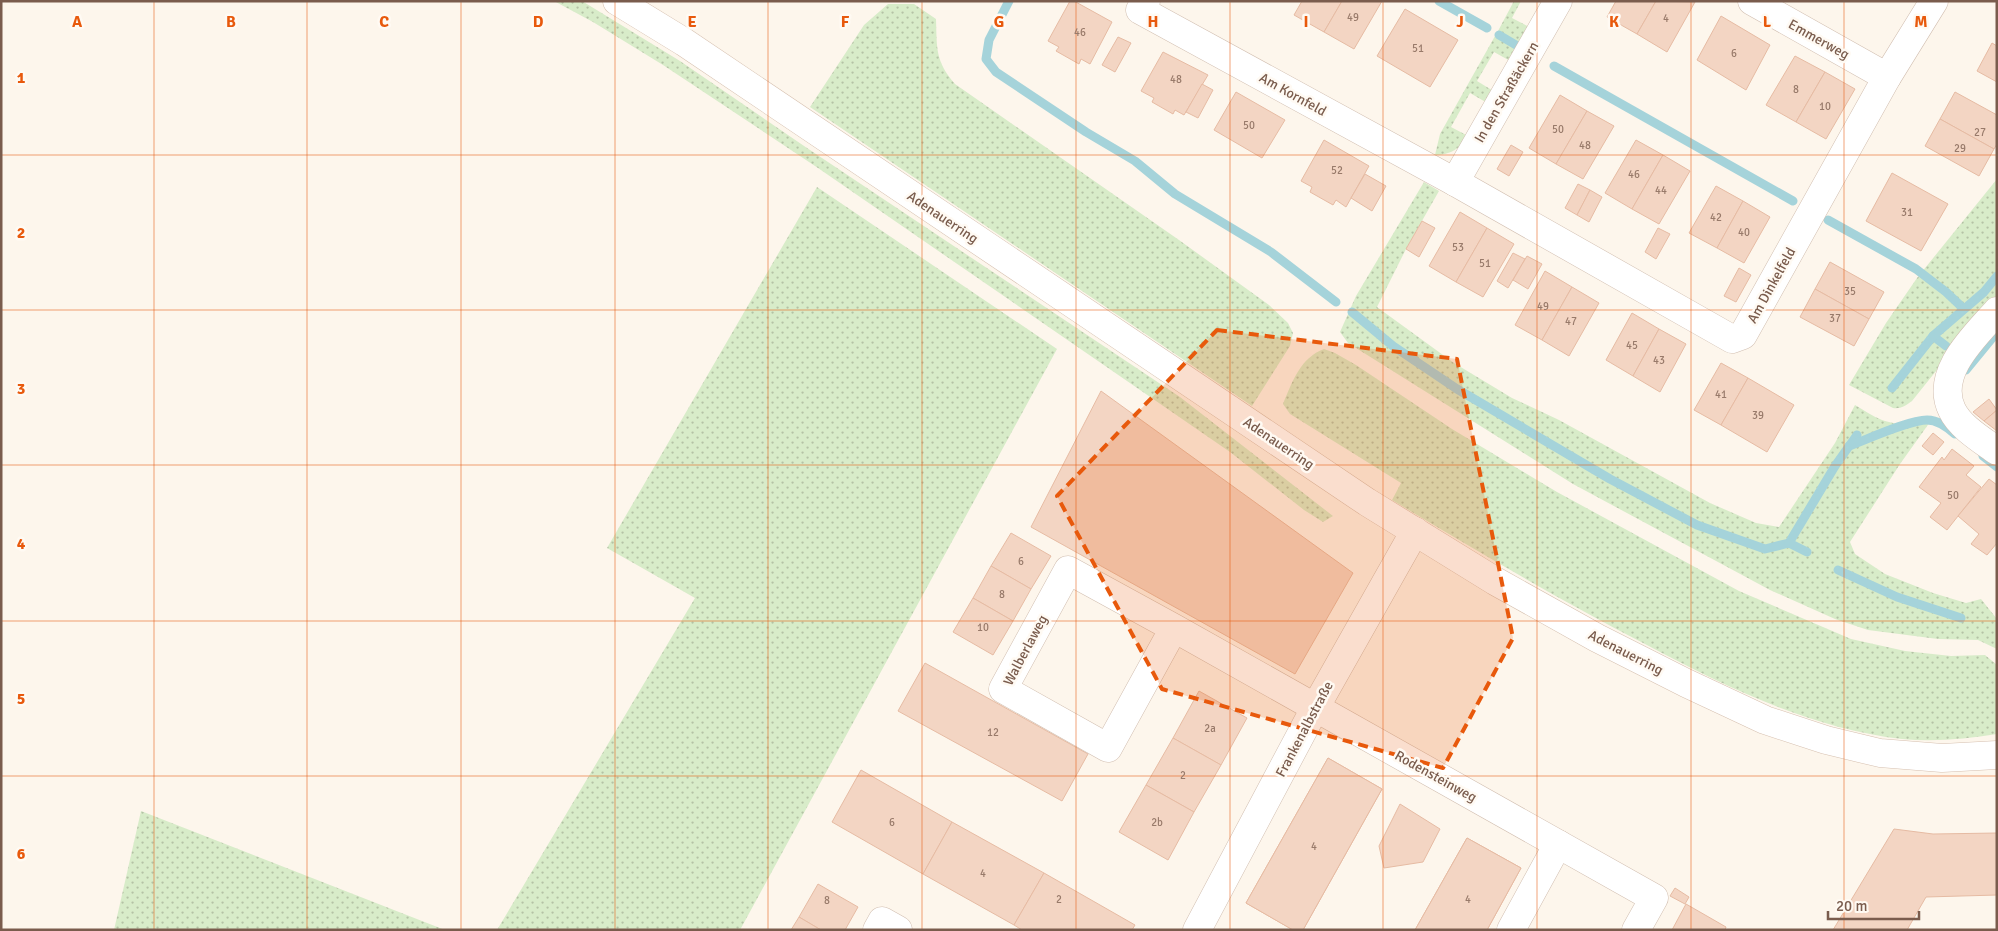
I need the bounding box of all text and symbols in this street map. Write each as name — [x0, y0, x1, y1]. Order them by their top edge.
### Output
house number: 49 — [1347, 11, 1359, 24]
text: A — [72, 12, 83, 32]
text: B — [226, 12, 236, 32]
text: C — [379, 12, 389, 32]
text: D — [533, 12, 544, 32]
text: E — [687, 12, 697, 32]
text: F — [841, 12, 850, 32]
text: G — [994, 12, 1004, 32]
text: H — [1148, 12, 1158, 32]
text: I — [1303, 12, 1309, 32]
text: J — [1456, 12, 1464, 32]
text: K — [1609, 12, 1619, 32]
house number: 4 — [1663, 12, 1669, 25]
text: L — [1763, 12, 1772, 32]
text: M — [1914, 12, 1928, 32]
street label: Emmerweg — [1785, 16, 1852, 63]
house number: 46 — [1074, 26, 1086, 39]
street label: In den Straßäckern — [1471, 39, 1542, 146]
house number: 51 — [1412, 42, 1424, 55]
house number: 6 — [1731, 47, 1737, 60]
text: 1 — [17, 68, 26, 88]
street label: Am Kornfeld — [1256, 69, 1329, 120]
house number: 48 — [1170, 73, 1182, 86]
house number: 8 — [1793, 83, 1799, 96]
house number: 10 — [1819, 100, 1831, 113]
house number: 50 — [1243, 119, 1255, 132]
house number: 50 — [1552, 123, 1564, 136]
house number: 27 — [1974, 126, 1986, 139]
house number: 48 — [1579, 139, 1591, 152]
house number: 29 — [1954, 142, 1966, 155]
house number: 52 — [1331, 164, 1343, 177]
house number: 46 — [1628, 168, 1640, 181]
house number: 44 — [1655, 184, 1667, 197]
street label: Adenauerring — [904, 188, 981, 247]
house number: 31 — [1901, 206, 1913, 219]
house number: 42 — [1710, 211, 1722, 224]
text: 2 — [17, 223, 25, 243]
house number: 40 — [1738, 226, 1750, 239]
house number: 53 — [1452, 241, 1464, 254]
street label: Am Dinkelfeld — [1744, 244, 1799, 326]
house number: 51 — [1479, 257, 1491, 270]
house number: 35 — [1844, 285, 1856, 298]
house number: 49 — [1537, 300, 1549, 313]
house number: 37 — [1829, 312, 1841, 325]
house number: 47 — [1565, 315, 1577, 328]
house number: 45 — [1626, 339, 1638, 352]
house number: 43 — [1653, 354, 1665, 367]
text: 3 — [17, 379, 25, 399]
house number: 41 — [1715, 388, 1727, 401]
house number: 39 — [1752, 409, 1764, 422]
street label: Adenauerring — [1240, 414, 1317, 473]
house number: 50 — [1947, 489, 1959, 502]
text: 4 — [17, 534, 26, 554]
house number: 6 — [1018, 555, 1024, 568]
house number: 8 — [999, 588, 1005, 601]
street label: Walberlaweg — [1000, 612, 1051, 688]
house number: 10 — [977, 621, 989, 634]
street label: Adenauerring — [1586, 626, 1666, 679]
street label: Frankenalbstraße — [1272, 679, 1337, 780]
text: 5 — [17, 689, 25, 709]
house number: 2a — [1204, 722, 1216, 735]
house number: 12 — [987, 726, 999, 739]
street label: Rodensteinweg — [1392, 747, 1480, 806]
house number: 2 — [1180, 769, 1186, 782]
house number: 6 — [889, 816, 895, 829]
house number: 2b — [1151, 816, 1163, 829]
house number: 4 — [1311, 840, 1317, 853]
text: 6 — [17, 844, 26, 864]
house number: 4 — [980, 867, 986, 880]
scale bar — [1828, 888, 1919, 920]
house number: 2 — [1056, 893, 1062, 906]
house number: 4 — [1465, 893, 1471, 906]
house number: 8 — [824, 894, 830, 907]
text: 20 m — [1836, 897, 1867, 915]

